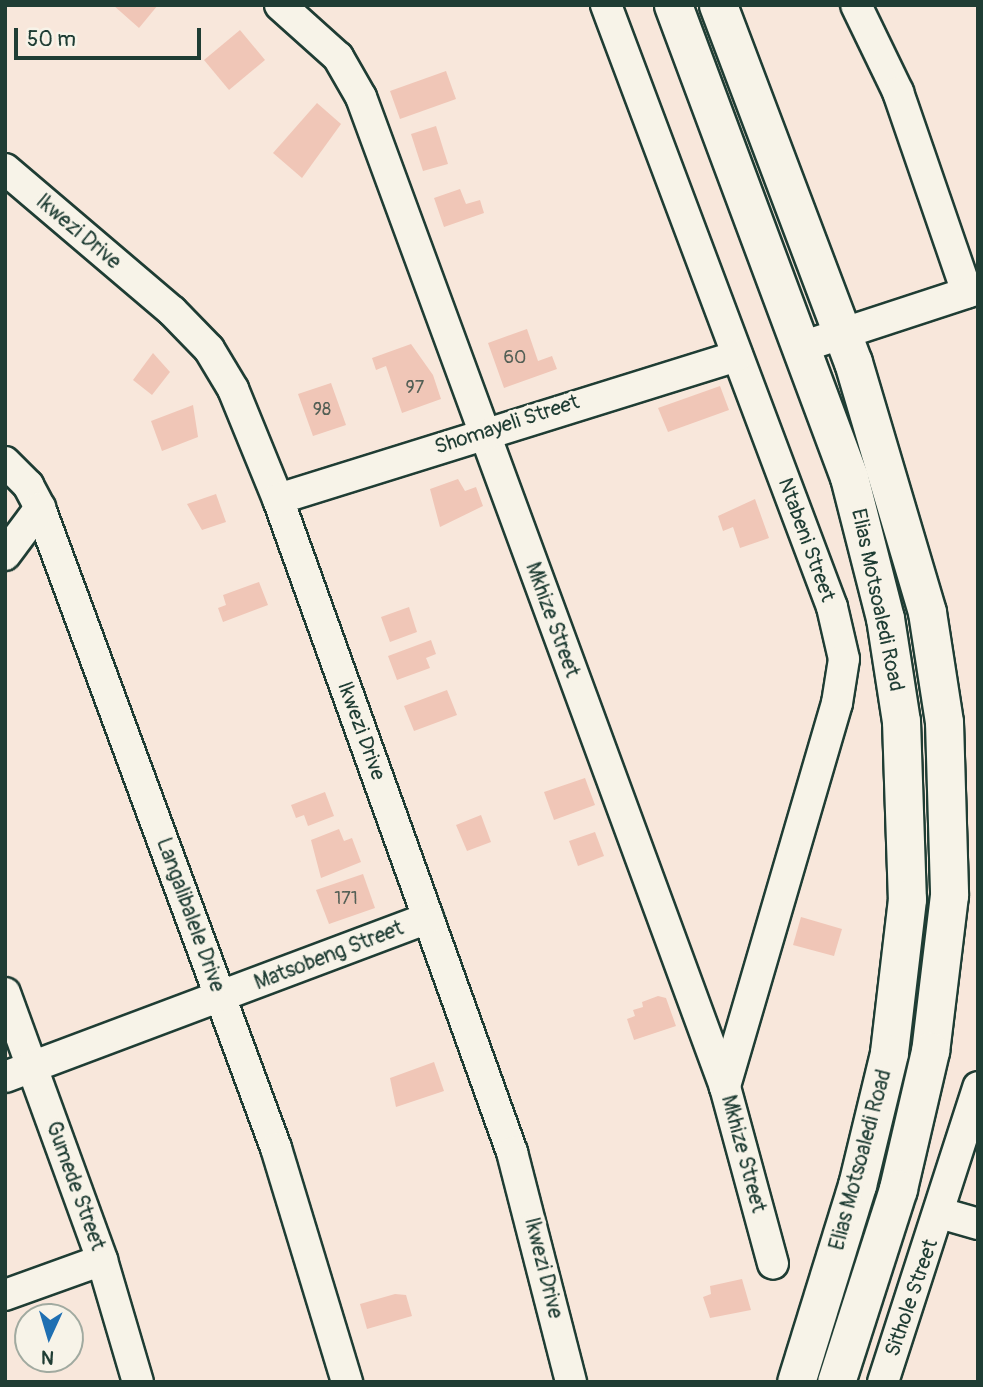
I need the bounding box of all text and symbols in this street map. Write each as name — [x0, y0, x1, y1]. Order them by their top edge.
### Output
scale bar — [18, 14, 205, 58]
text: 50 m — [27, 26, 76, 53]
street label: Ikwezi Drive — [30, 189, 126, 275]
house number: 60 — [504, 347, 526, 369]
house number: 97 — [406, 377, 424, 399]
street label: Shomayeli Street — [432, 390, 582, 460]
house number: 98 — [313, 399, 331, 421]
street label: Ntabeni Street — [772, 475, 840, 605]
street label: Elias Motsoaledi Road — [845, 506, 909, 694]
street label: Mkhize Street — [520, 559, 584, 681]
street label: Ikwezi Drive — [331, 678, 391, 784]
street label: Langalibalele Drive — [150, 835, 230, 995]
house number: 171 — [334, 888, 358, 910]
street label: Matsobeng Street — [251, 916, 407, 996]
street label: Elias Motsoaledi Road — [825, 1067, 897, 1253]
street label: Mkhize Street — [715, 1093, 771, 1215]
street label: Gumede Street — [40, 1118, 110, 1254]
street label: Ikwezi Drive — [518, 1215, 568, 1321]
street label: Sithole Street — [880, 1236, 944, 1360]
north arrow — [14, 1303, 84, 1373]
text: N — [40, 1345, 55, 1369]

